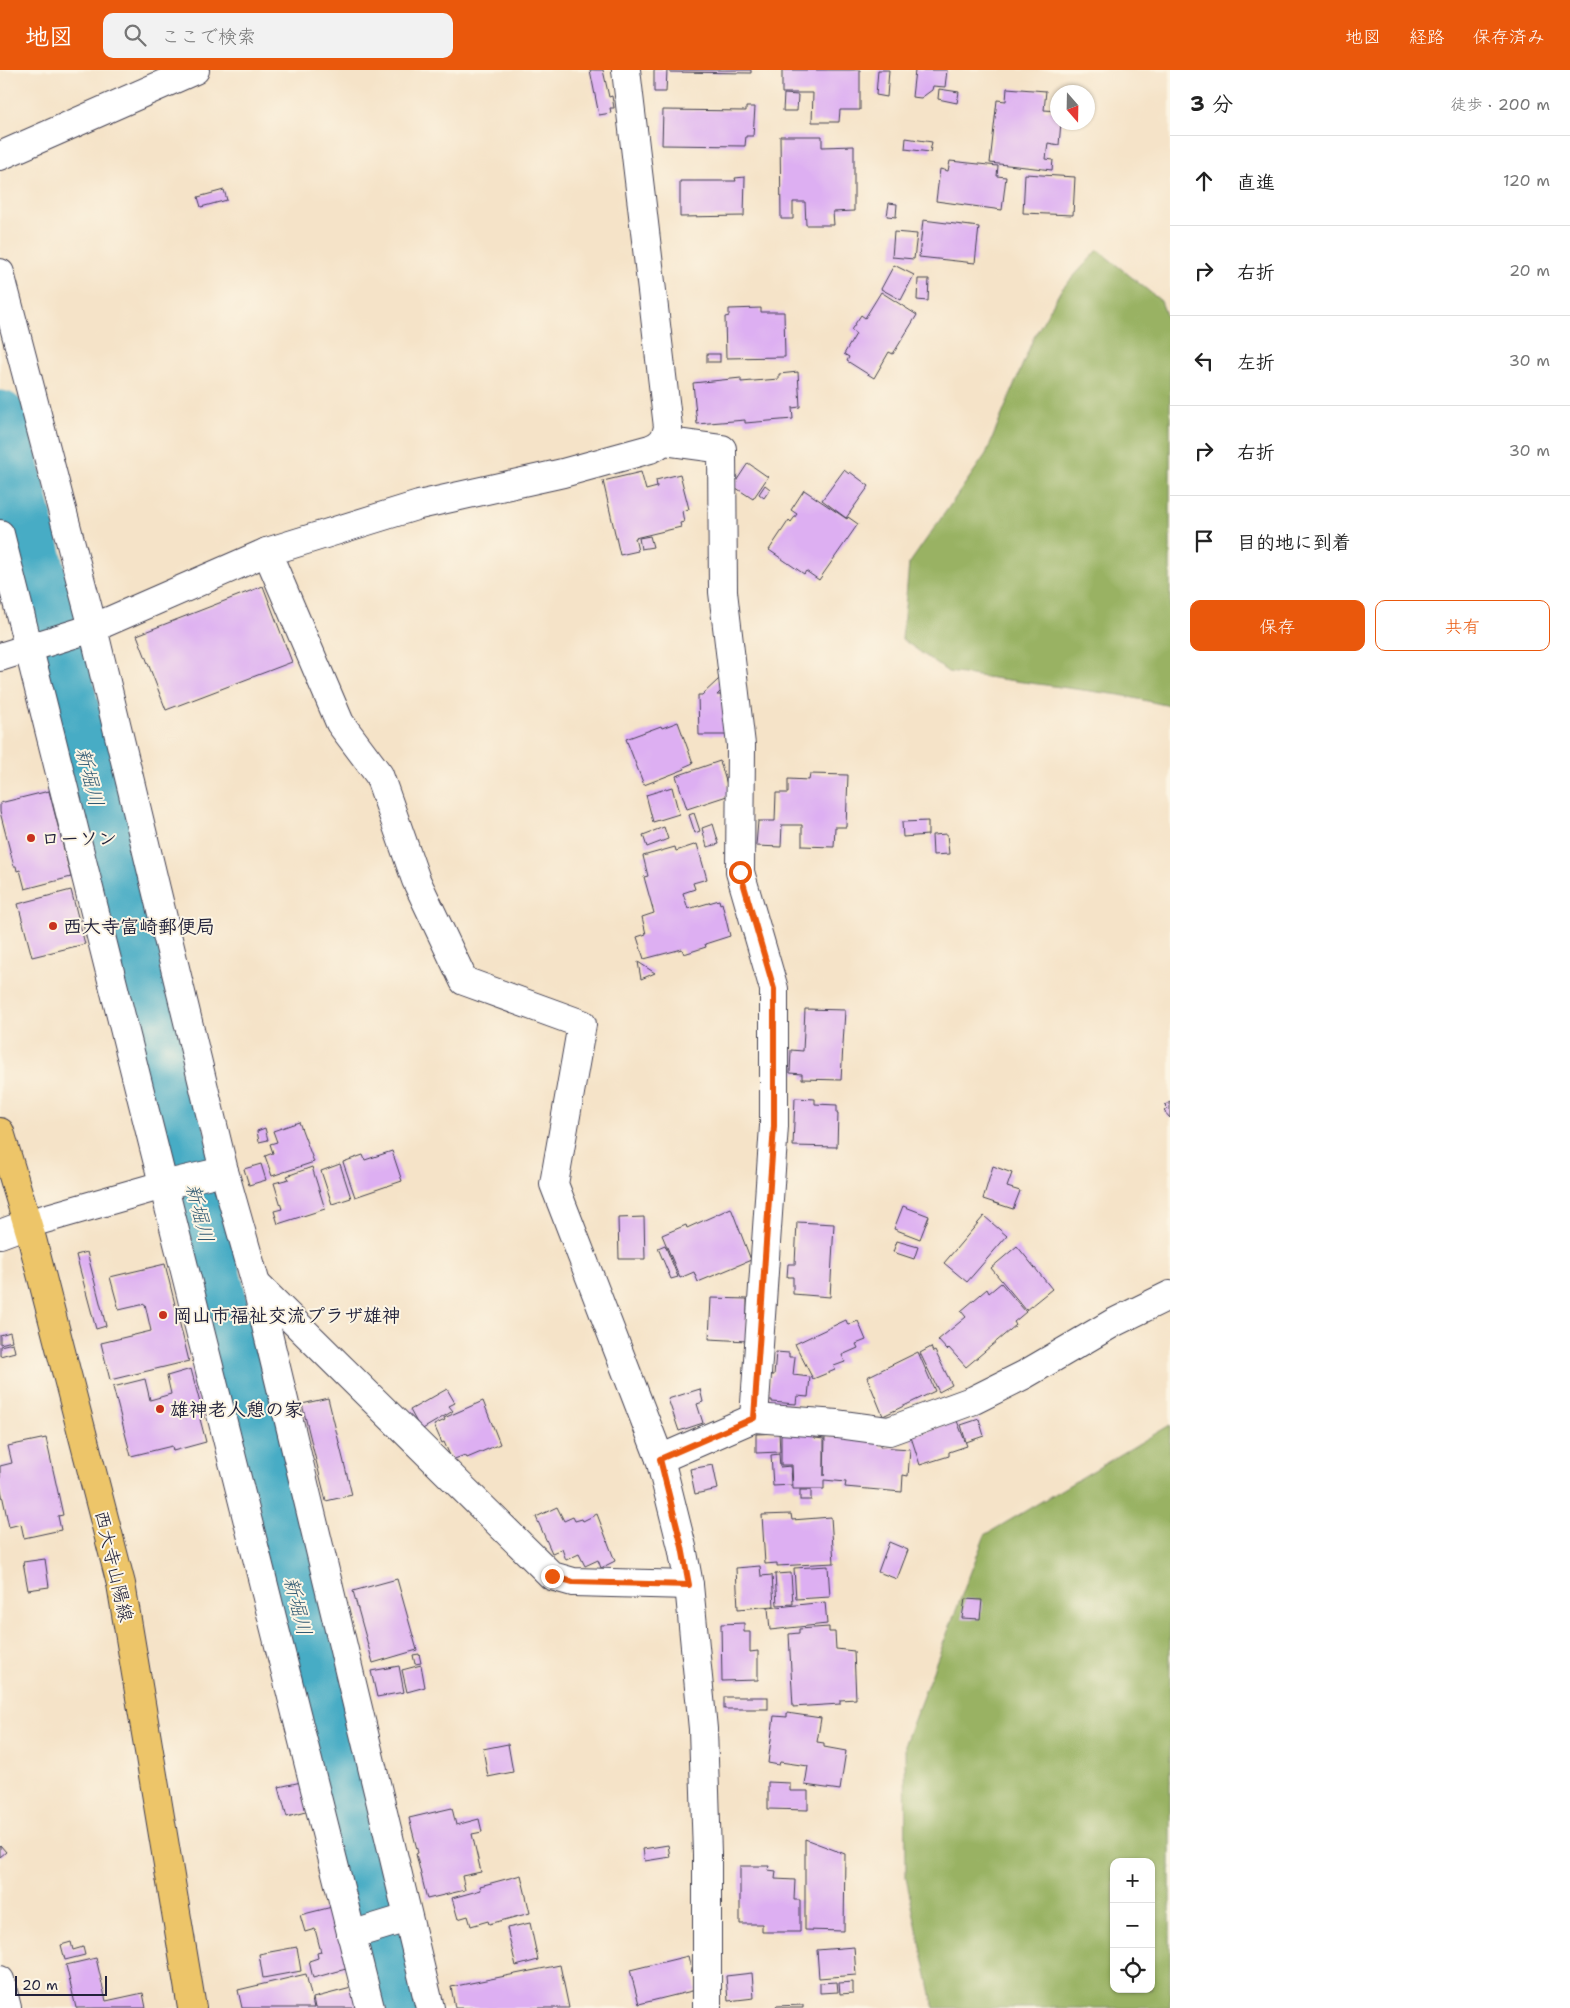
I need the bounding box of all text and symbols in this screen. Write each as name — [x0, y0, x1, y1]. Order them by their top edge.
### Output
search box — [103, 13, 453, 58]
text: 地図 — [25, 21, 73, 53]
icon: search — [121, 21, 149, 49]
text: ここで検索 — [161, 24, 256, 49]
text: 地図 — [1345, 25, 1381, 49]
text: 経路 — [1409, 25, 1445, 49]
text: 保存済み — [1473, 25, 1545, 49]
north arrow — [1050, 85, 1095, 130]
text: 3 分 — [1190, 90, 1233, 118]
text: 徒歩 · 200 m — [1450, 94, 1550, 115]
icon: ahead — [1190, 167, 1218, 195]
text: 直進 — [1237, 170, 1275, 195]
text: 120 m — [1503, 170, 1550, 191]
icon: right — [1190, 257, 1218, 285]
text: 右折 — [1237, 260, 1275, 285]
text: 20 m — [1509, 260, 1550, 281]
icon: left — [1190, 347, 1218, 375]
text: 左折 — [1237, 350, 1275, 375]
text: 30 m — [1509, 350, 1550, 371]
icon: right — [1190, 437, 1218, 465]
text: 右折 — [1237, 440, 1275, 465]
text: 30 m — [1509, 440, 1550, 461]
icon: arrive — [1190, 527, 1218, 555]
text: 目的地に到着 — [1237, 530, 1351, 555]
button: 保存 — [1190, 600, 1365, 651]
button: 共有 — [1375, 600, 1550, 651]
water label: 新堀川 — [70, 745, 110, 809]
place label: ローソン — [41, 826, 117, 851]
marker: ローソン — [25, 832, 37, 844]
route start — [729, 861, 752, 884]
place label: 西大寺富崎郵便局 — [63, 914, 215, 939]
marker: 西大寺富崎郵便局 — [47, 920, 59, 932]
water label: 新堀川 — [180, 1181, 220, 1245]
place label: 岡山市福祉交流プラザ雄神 — [173, 1303, 401, 1328]
marker: 岡山市福祉交流プラザ雄神 — [157, 1309, 169, 1321]
place label: 雄神老人憩の家 — [170, 1397, 303, 1422]
marker: 雄神老人憩の家 — [154, 1403, 166, 1415]
street label: 西大寺山陽線 — [89, 1508, 139, 1624]
route end — [541, 1565, 564, 1588]
water label: 新堀川 — [278, 1574, 318, 1638]
map controls — [1110, 1858, 1155, 1993]
button: + — [1110, 1858, 1155, 1903]
button: − — [1110, 1903, 1155, 1948]
button: locate — [1110, 1948, 1155, 1993]
scale bar — [15, 1973, 108, 1996]
text: 20 m — [22, 1976, 58, 1994]

